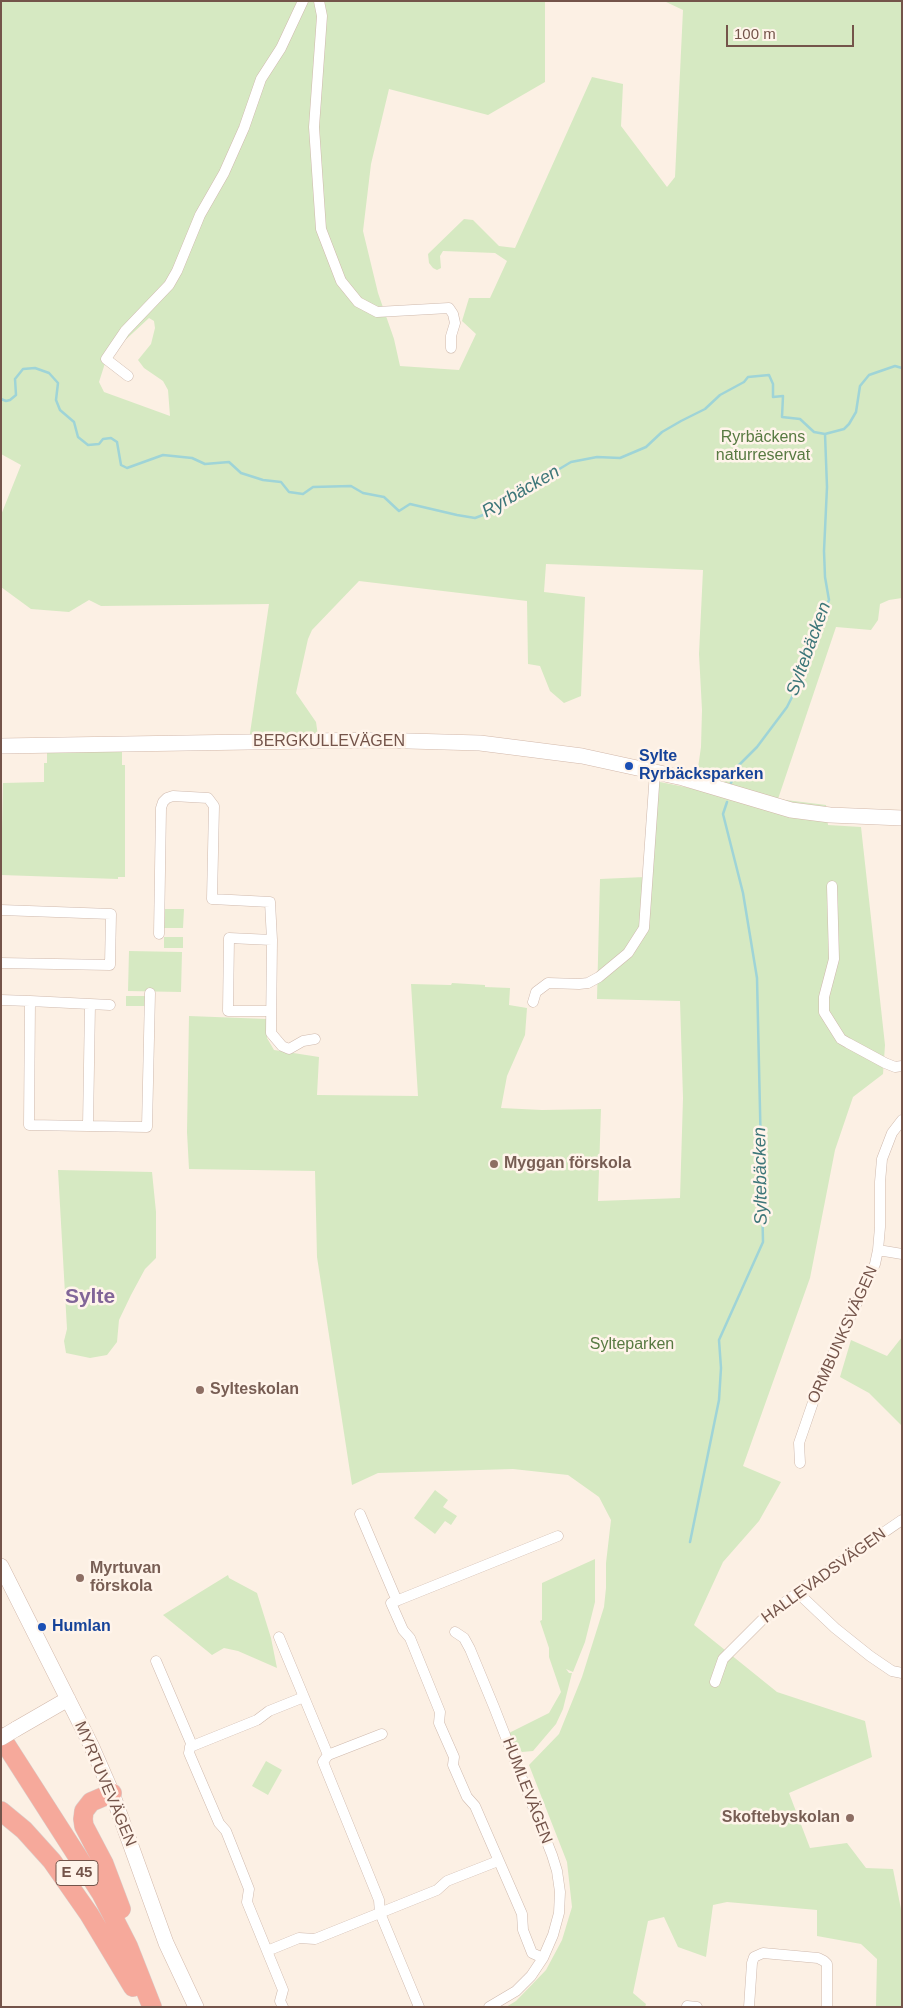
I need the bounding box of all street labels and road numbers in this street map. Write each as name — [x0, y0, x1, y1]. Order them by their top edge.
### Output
street label: BERGKULLEVÄGEN — [253, 732, 405, 752]
street label: ORMBUNKSVÄGEN — [804, 1263, 882, 1407]
street label: HALLEVADSVÄGEN — [758, 1524, 890, 1628]
street label: MYRTUVEVÄGEN — [70, 1719, 140, 1849]
street label: HUMLEVÄGEN — [498, 1735, 556, 1847]
road number: E 45 — [56, 1860, 98, 1886]

